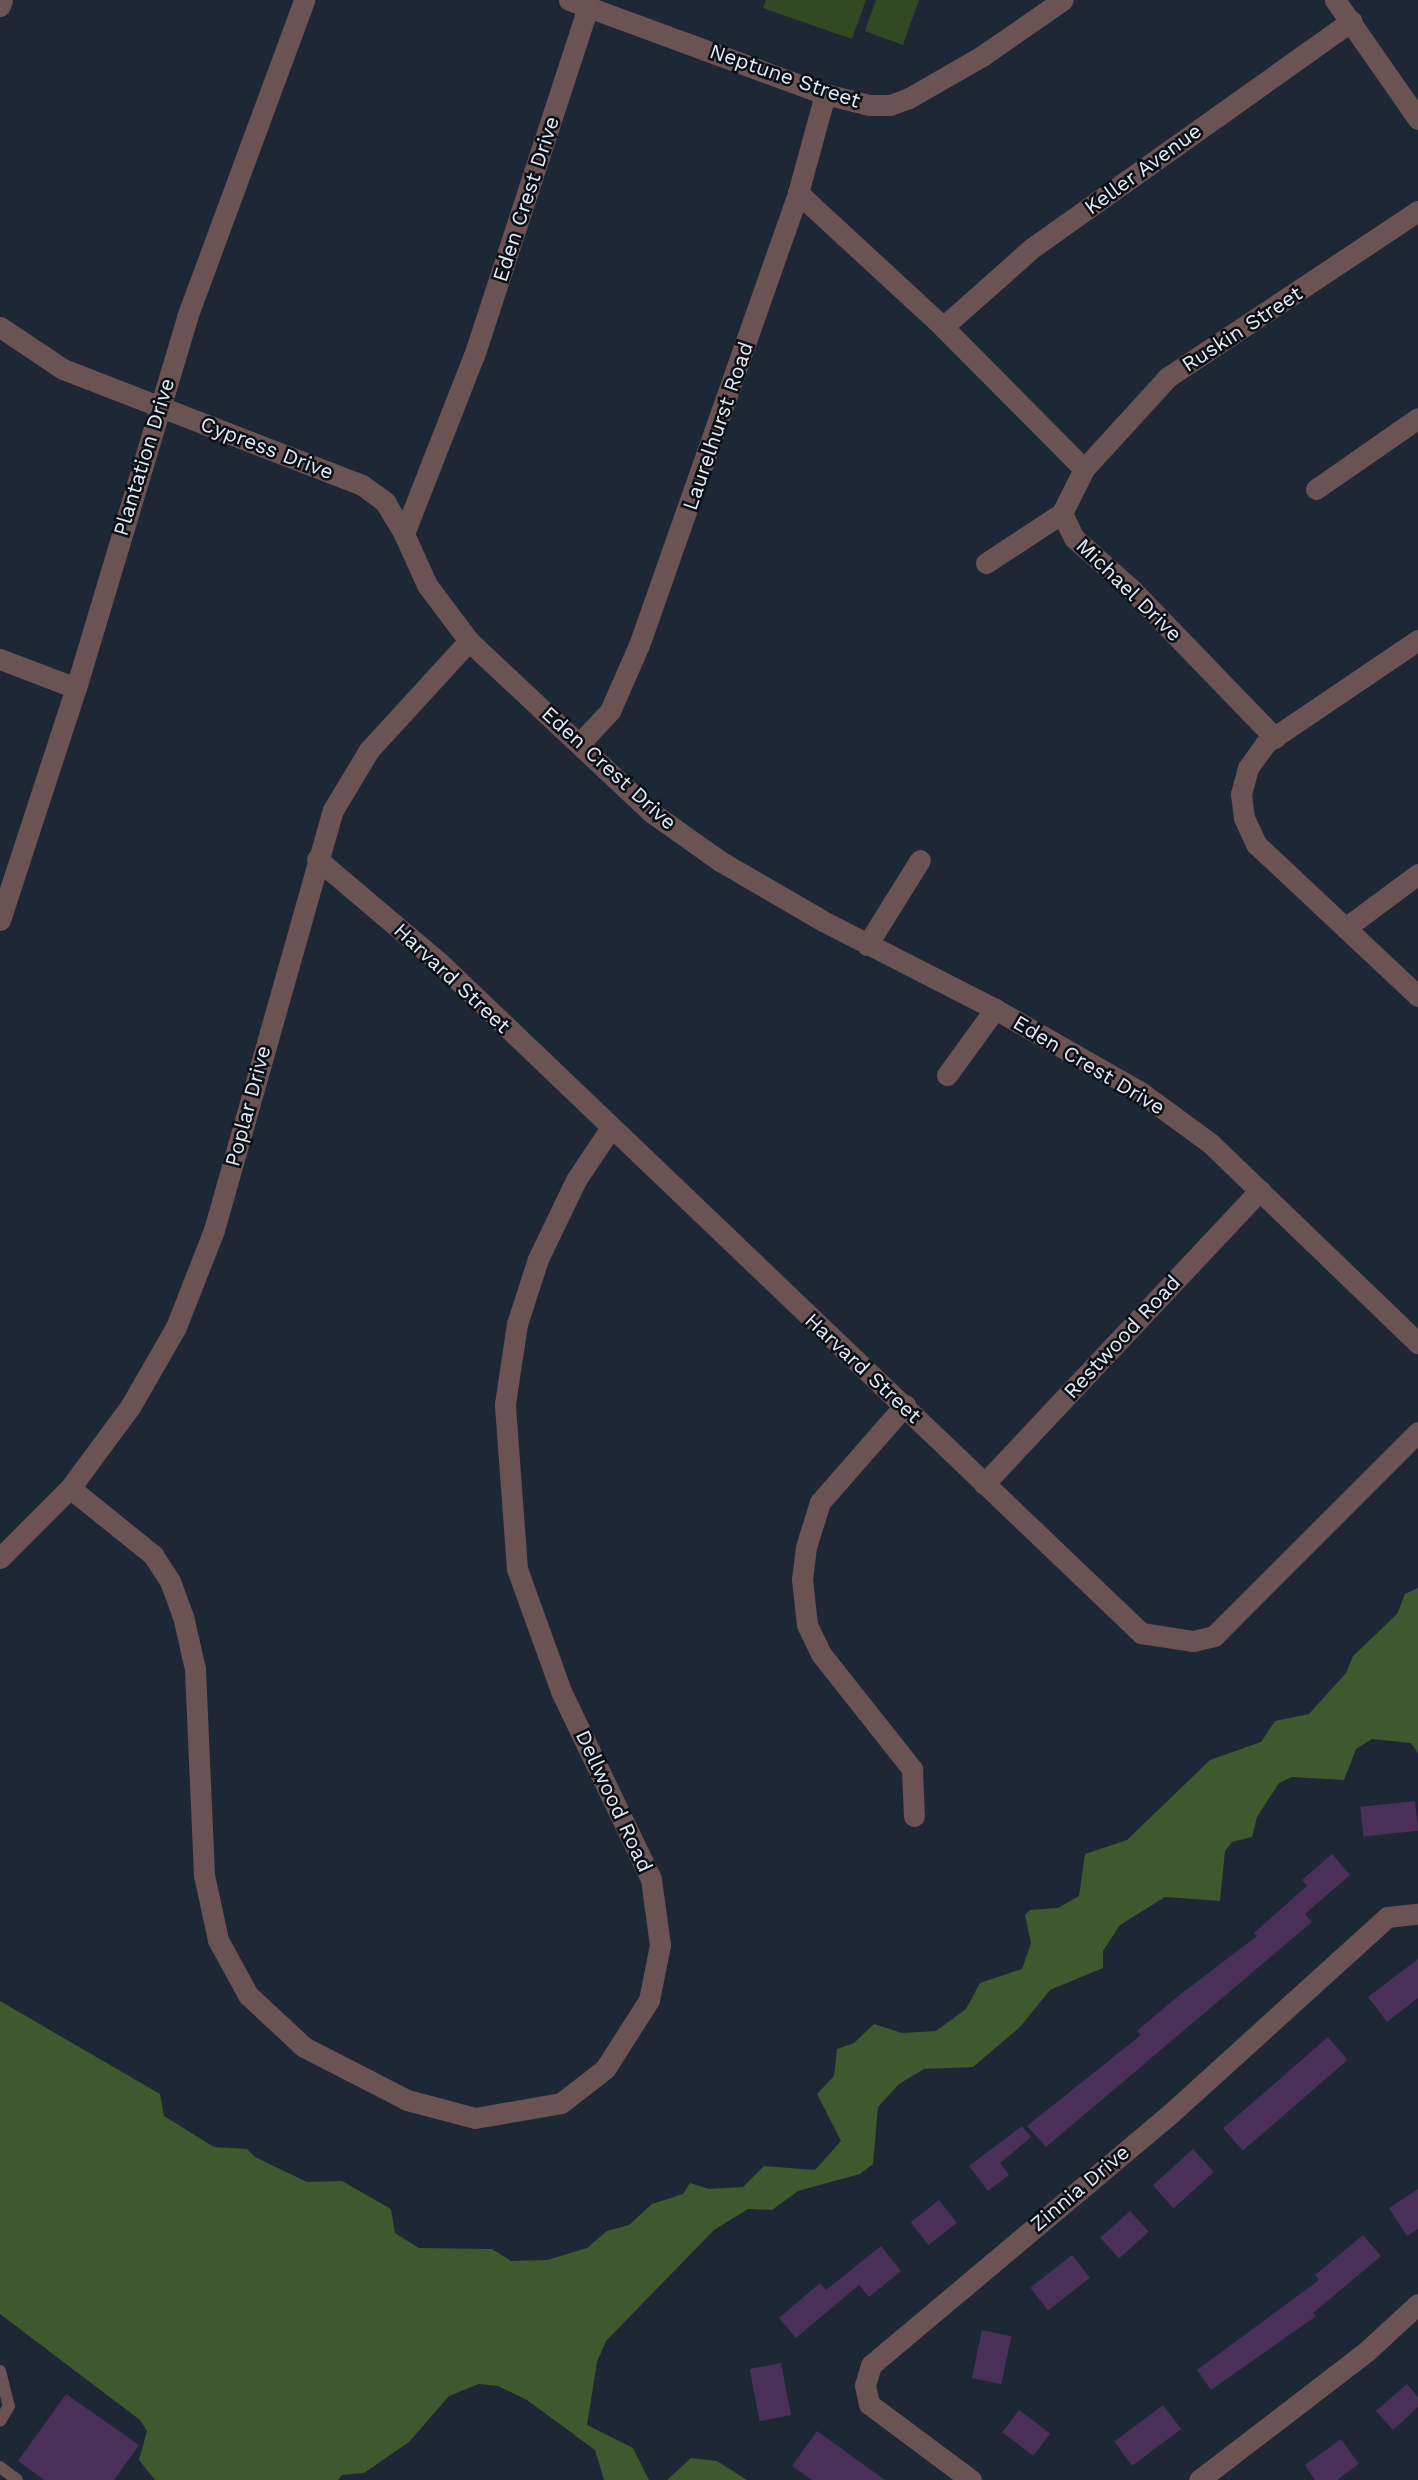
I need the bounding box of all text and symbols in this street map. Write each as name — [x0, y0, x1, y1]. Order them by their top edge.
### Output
street label: Neptune Street — [706, 38, 864, 114]
street label: Eden Crest Drive — [487, 113, 565, 285]
street label: Keller Avenue — [1079, 118, 1207, 220]
street label: Ruskin Street — [1177, 281, 1307, 377]
street label: Laurelhurst Road — [677, 338, 759, 514]
street label: Plantation Drive — [108, 375, 180, 539]
street label: Cypress Drive — [197, 411, 337, 485]
street label: Michael Drive — [1071, 533, 1187, 647]
street label: Eden Crest Drive — [536, 701, 682, 835]
street label: Harvard Street — [389, 918, 515, 1038]
street label: Eden Crest Drive — [1009, 1010, 1169, 1120]
street label: Poplar Drive — [220, 1043, 276, 1169]
street label: Restwood Road — [1058, 1270, 1186, 1404]
street label: Harvard Street — [800, 1308, 926, 1428]
street label: Dellwood Road — [570, 1726, 658, 1876]
street label: Zinnia Drive — [1025, 2139, 1135, 2237]

